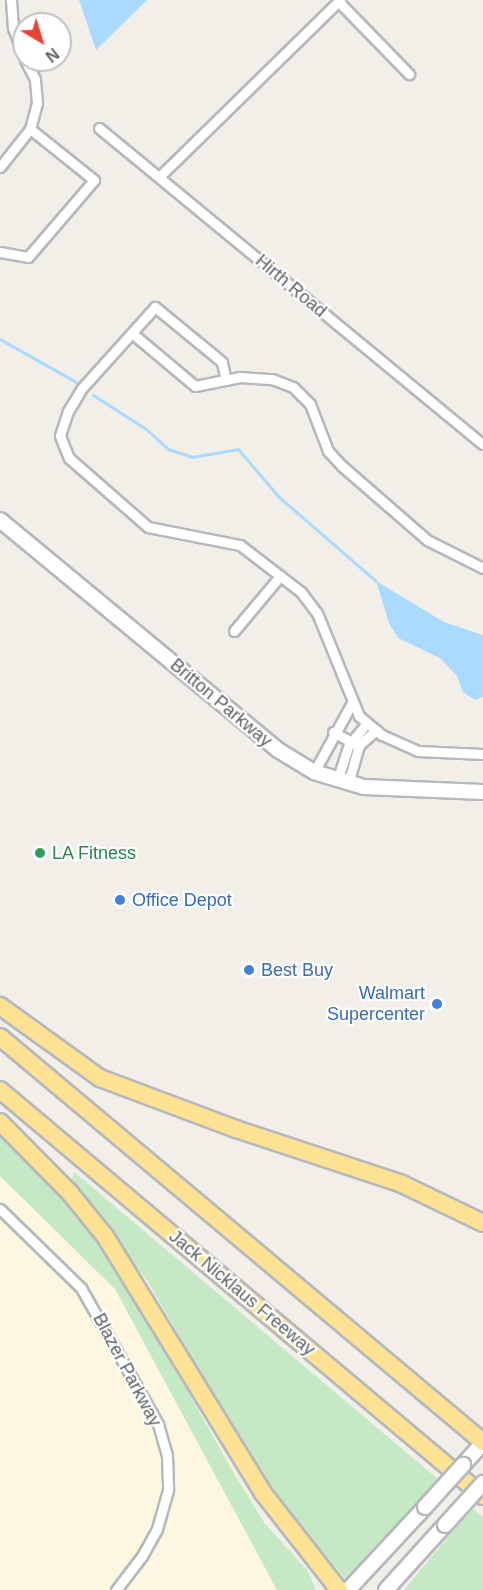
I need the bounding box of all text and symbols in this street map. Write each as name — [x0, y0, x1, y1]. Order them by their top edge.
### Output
north arrow — [12, 12, 72, 72]
text: N — [42, 45, 62, 65]
street label: Hirth Road — [251, 250, 331, 322]
street label: Britton Parkway — [166, 654, 276, 752]
place label: LA Fitness — [52, 842, 137, 864]
marker: LA Fitness — [33, 846, 47, 860]
place label: Office Depot — [132, 889, 232, 911]
marker: Office Depot — [113, 893, 127, 907]
place label: Best Buy — [261, 959, 333, 981]
marker: Best Buy — [242, 963, 256, 977]
place label: Walmart Supercenter — [327, 983, 425, 1026]
marker: Walmart Supercenter — [430, 997, 444, 1011]
street label: Jack Nicklaus Freeway — [165, 1226, 319, 1360]
street label: Blazer Parkway — [88, 1310, 166, 1430]

